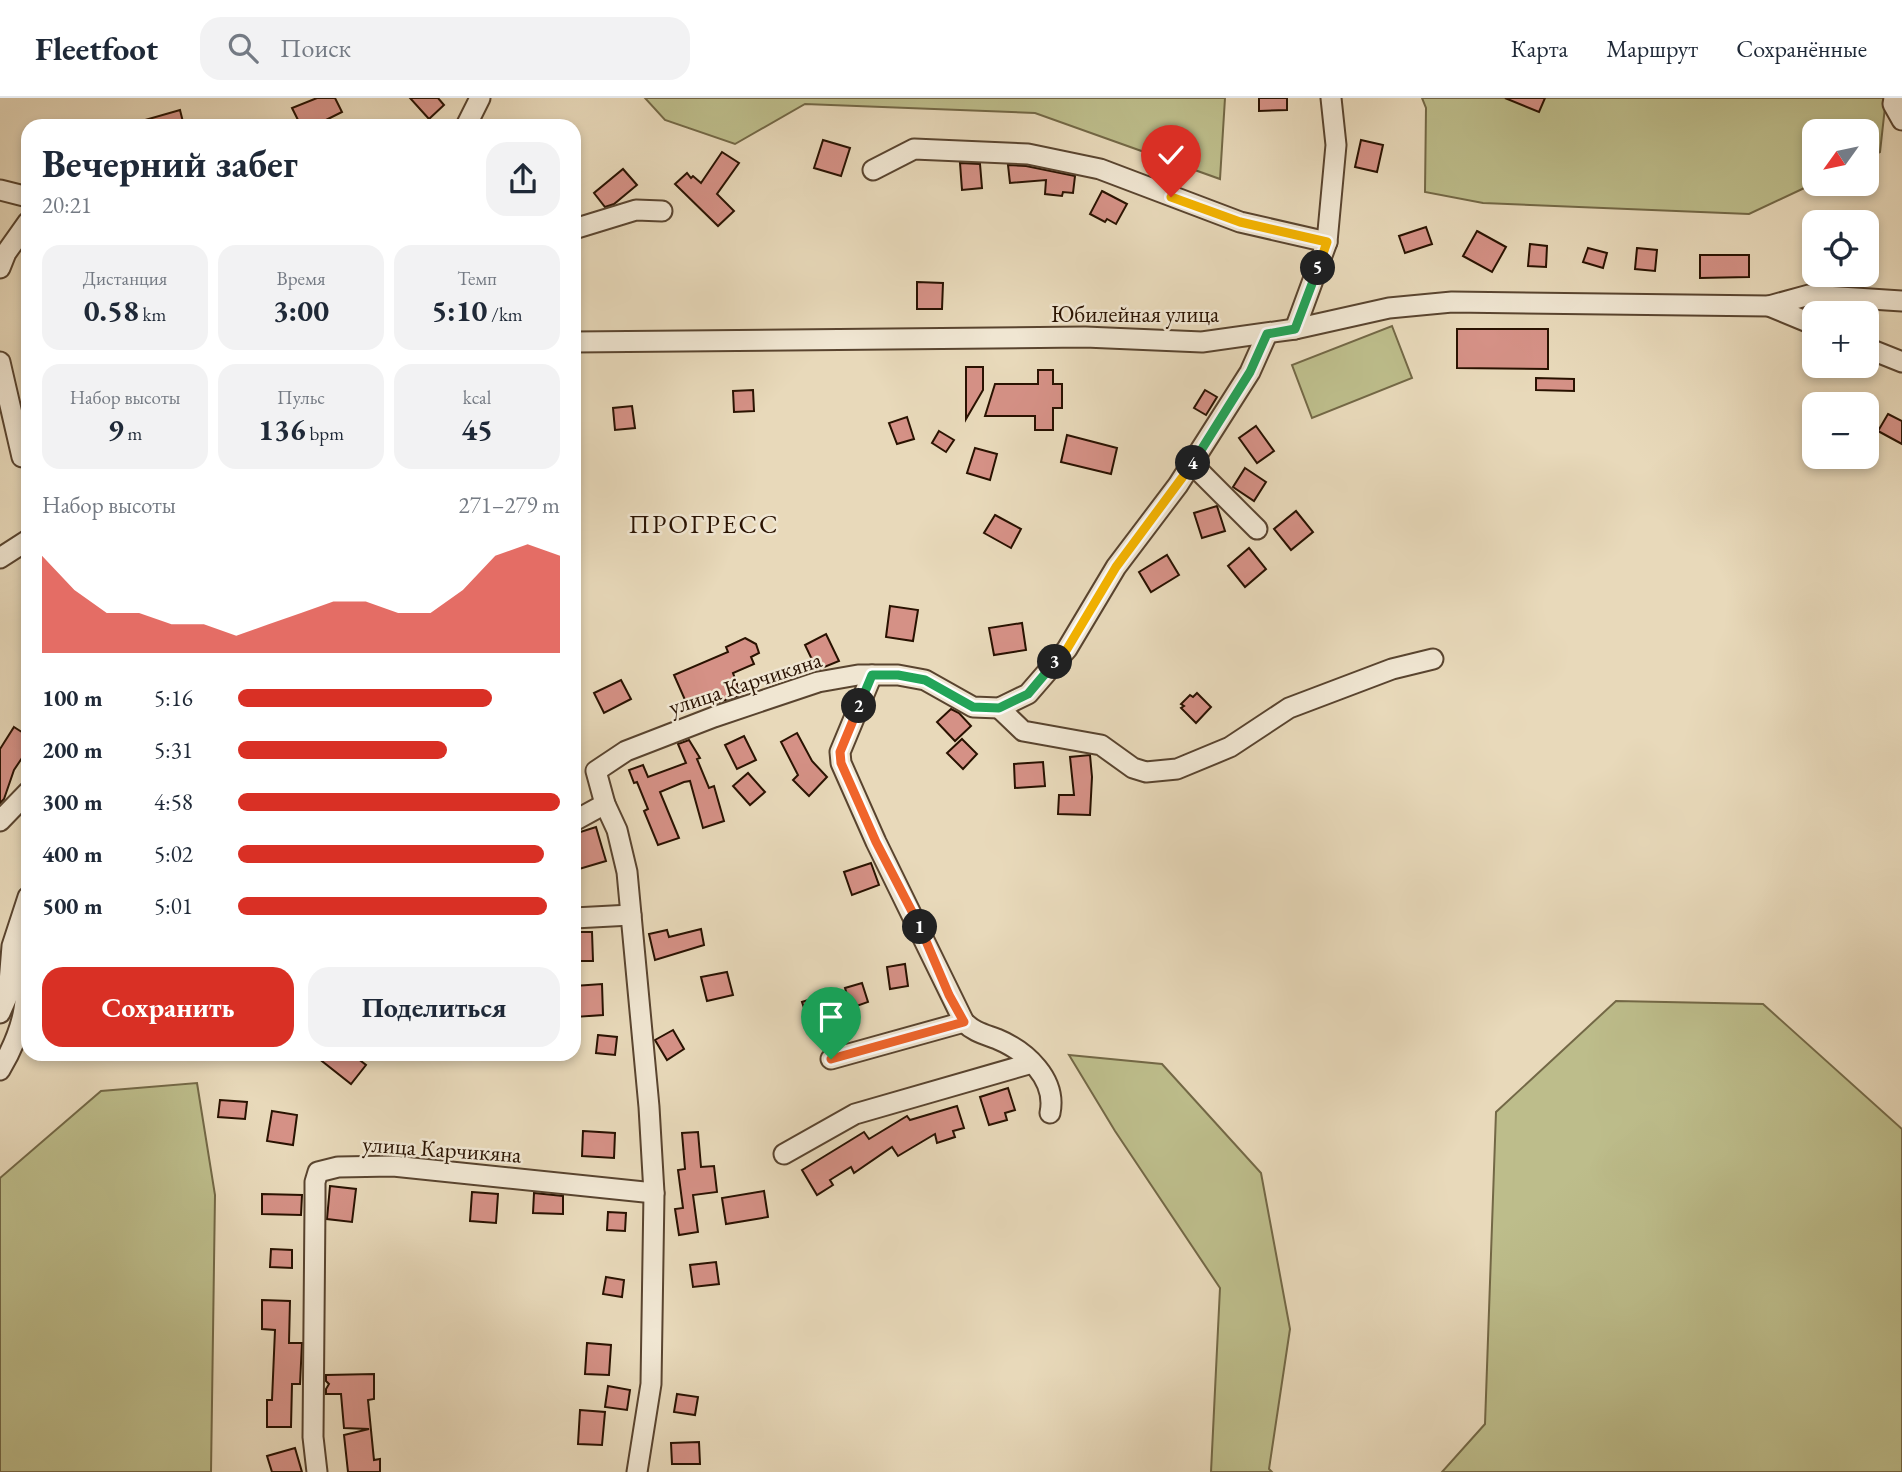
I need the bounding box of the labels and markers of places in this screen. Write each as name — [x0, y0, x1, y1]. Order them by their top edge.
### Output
pin — [1141, 125, 1201, 197]
pin: 5 — [1300, 250, 1336, 286]
pin: 4 — [1176, 446, 1210, 480]
pin: 3 — [1038, 644, 1072, 680]
pin: 2 — [842, 688, 876, 724]
pin: 1 — [902, 910, 937, 944]
pin — [801, 987, 861, 1059]

